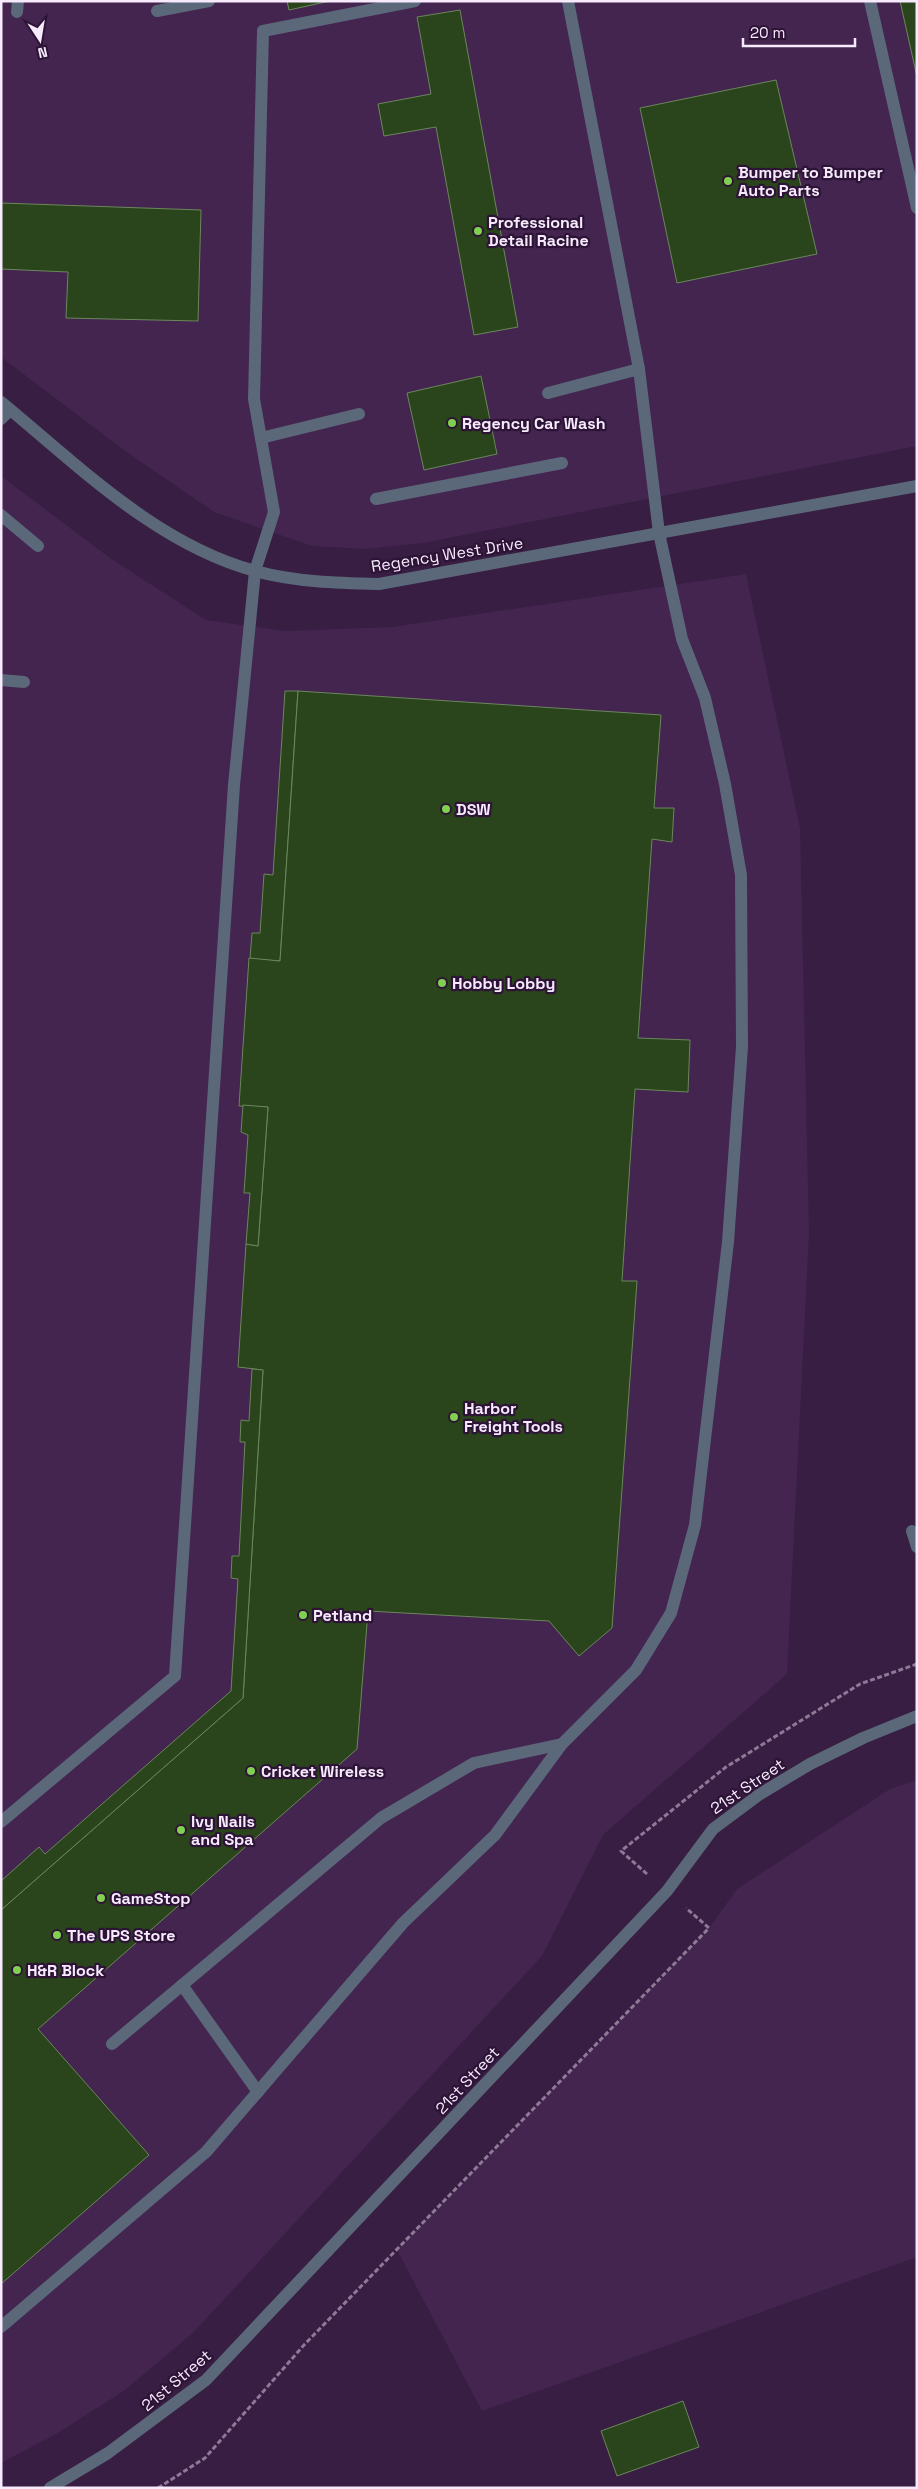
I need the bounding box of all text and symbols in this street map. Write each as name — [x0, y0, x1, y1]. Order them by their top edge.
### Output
north arrow — [15, 15, 65, 65]
scale bar — [743, 15, 856, 47]
text: 20 m — [750, 23, 785, 42]
text: N — [36, 43, 49, 62]
place label: Bumper to Bumper Auto Parts — [738, 162, 883, 201]
marker: Bumper to Bumper Auto Parts — [722, 175, 734, 187]
place label: Professional Detail Racine — [488, 212, 589, 251]
marker: Professional Detail Racine — [472, 225, 484, 237]
place label: Regency Car Wash — [462, 413, 606, 434]
marker: Regency Car Wash — [446, 417, 458, 429]
street label: Regency West Drive — [369, 532, 525, 577]
place label: DSW — [456, 799, 491, 820]
marker: DSW — [440, 803, 452, 815]
place label: Hobby Lobby — [452, 973, 555, 994]
marker: Hobby Lobby — [436, 977, 448, 989]
place label: Harbor Freight Tools — [464, 1398, 563, 1437]
marker: Harbor Freight Tools — [448, 1411, 460, 1423]
place label: Petland — [313, 1605, 372, 1626]
marker: Petland — [297, 1609, 309, 1621]
street label: 21st Street — [706, 1754, 788, 1819]
place label: Cricket Wireless — [261, 1761, 384, 1782]
marker: Cricket Wireless — [245, 1765, 257, 1777]
place label: Ivy Nails and Spa — [191, 1811, 255, 1850]
marker: Ivy Nails and Spa — [175, 1824, 187, 1836]
place label: GameStop — [111, 1888, 190, 1909]
marker: GameStop — [95, 1892, 107, 1904]
place label: The UPS Store — [67, 1925, 176, 1946]
marker: The UPS Store — [51, 1929, 63, 1941]
place label: H&R Block — [27, 1960, 104, 1981]
marker: H&R Block — [11, 1964, 23, 1976]
street label: 21st Street — [431, 2042, 504, 2119]
street label: 21st Street — [137, 2345, 216, 2416]

